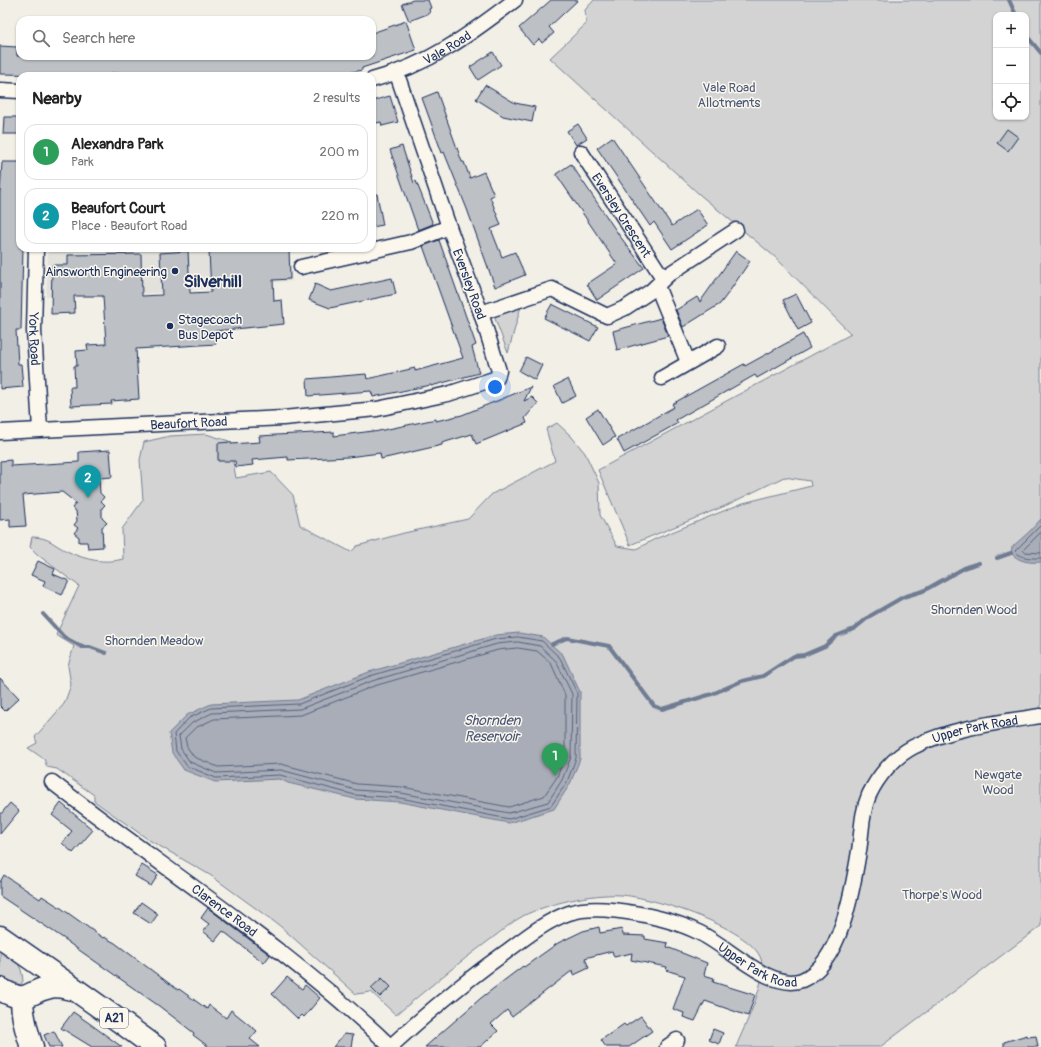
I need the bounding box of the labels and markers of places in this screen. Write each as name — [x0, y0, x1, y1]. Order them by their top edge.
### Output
place label: Ainsworth Engineering — [45, 264, 167, 280]
marker: Ainsworth Engineering — [170, 266, 180, 276]
place label: Stagecoach Bus Depot — [178, 312, 242, 343]
marker: Stagecoach Bus Depot — [165, 321, 175, 331]
pin: 2 — [75, 465, 101, 498]
pin: 1 — [542, 743, 568, 776]

